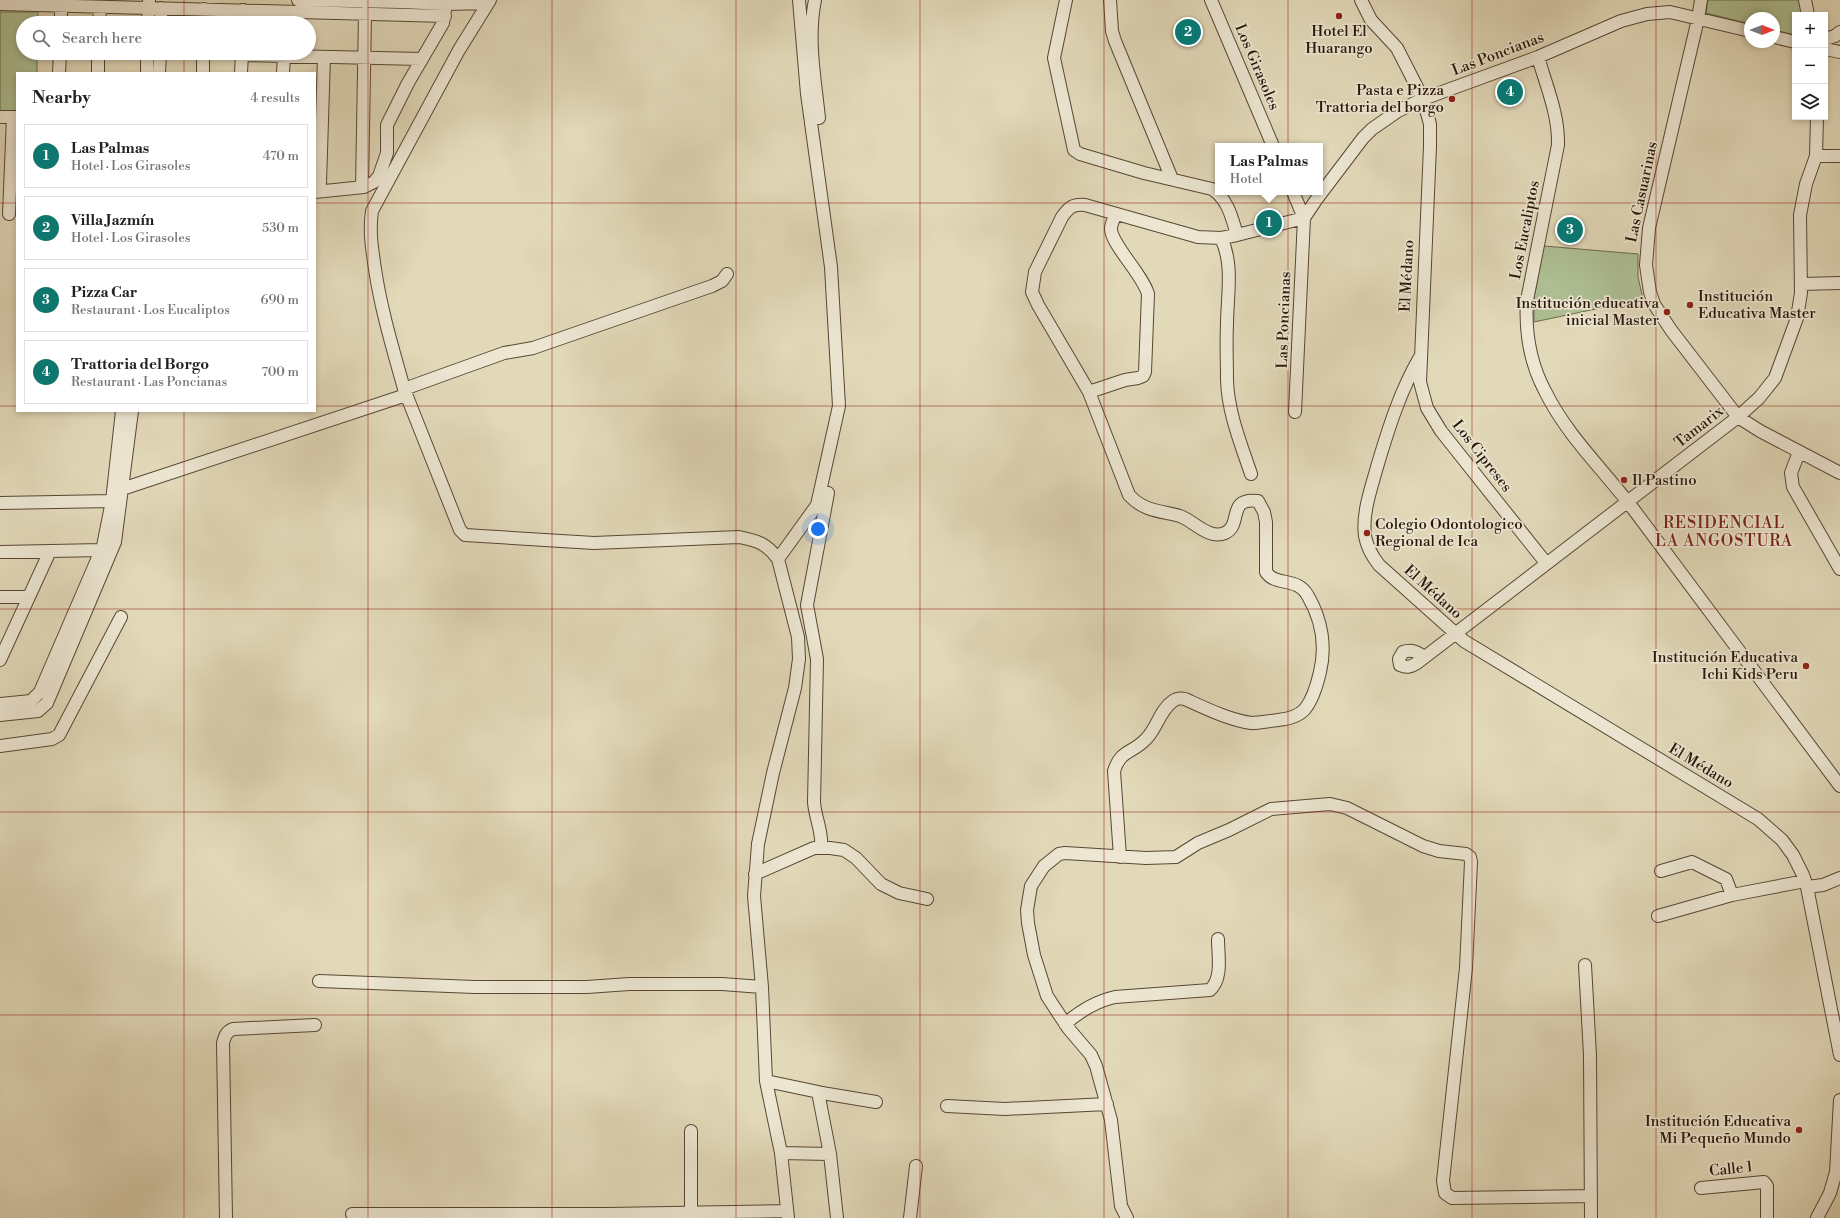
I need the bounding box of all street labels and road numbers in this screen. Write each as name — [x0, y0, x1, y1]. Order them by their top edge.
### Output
street label: Los Girasoles — [1230, 21, 1284, 113]
street label: Las Poncianas — [1449, 28, 1547, 80]
street label: Las Casuarinas — [1622, 140, 1662, 244]
street label: Los Eucaliptos — [1506, 179, 1544, 281]
street label: El Médano — [1396, 239, 1418, 313]
street label: Las Poncianas — [1273, 271, 1295, 369]
street label: Tamarix — [1671, 402, 1728, 452]
street label: Los Cipreses — [1448, 416, 1516, 496]
street label: El Médano — [1400, 561, 1466, 623]
street label: El Médano — [1665, 739, 1737, 793]
street label: Calle 1 — [1708, 1157, 1754, 1181]

